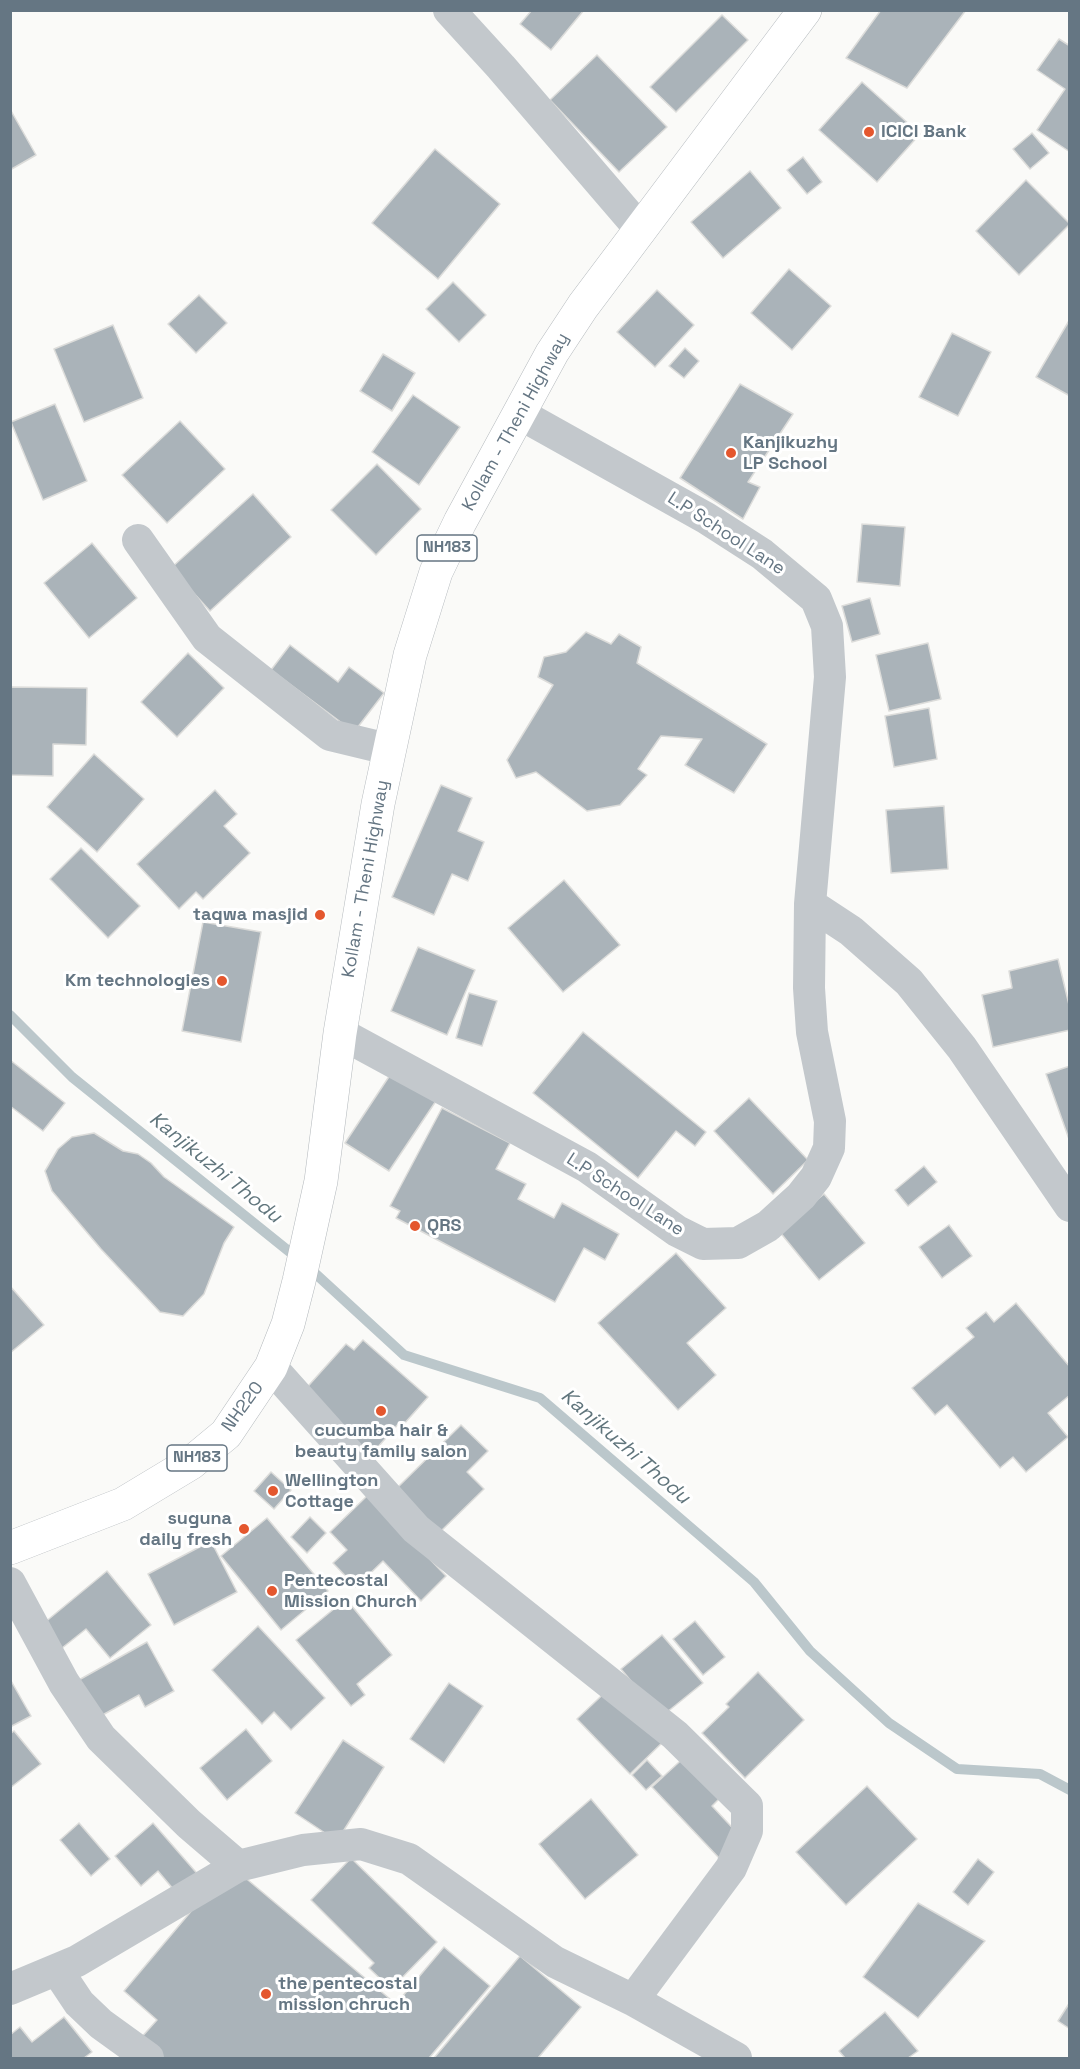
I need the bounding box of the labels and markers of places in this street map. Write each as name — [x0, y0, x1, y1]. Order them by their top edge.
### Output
place label: ICICI Bank — [881, 121, 967, 143]
marker: ICICI Bank — [862, 125, 876, 139]
place label: Kanjikuzhy LP School — [743, 432, 838, 474]
marker: Kanjikuzhy LP School — [724, 446, 738, 460]
place label: taqwa masjid — [193, 904, 308, 926]
marker: taqwa masjid — [313, 908, 327, 922]
place label: Km technologies — [65, 970, 210, 992]
marker: Km technologies — [215, 974, 229, 988]
place label: QRS — [427, 1215, 461, 1237]
marker: QRS — [408, 1219, 422, 1233]
marker: cucumba hair & beauty family salon — [374, 1404, 388, 1418]
place label: cucumba hair & beauty family salon — [295, 1420, 467, 1462]
place label: Wellington Cottage — [285, 1470, 378, 1512]
marker: Wellington Cottage — [266, 1484, 280, 1498]
place label: suguna daily fresh — [139, 1508, 232, 1550]
marker: suguna daily fresh — [237, 1522, 251, 1536]
place label: Pentecostal Mission Church — [284, 1570, 417, 1612]
marker: Pentecostal Mission Church — [265, 1584, 279, 1598]
place label: the pentecostal mission chruch — [278, 1973, 417, 2016]
marker: the pentecostal mission chruch — [259, 1987, 273, 2001]

